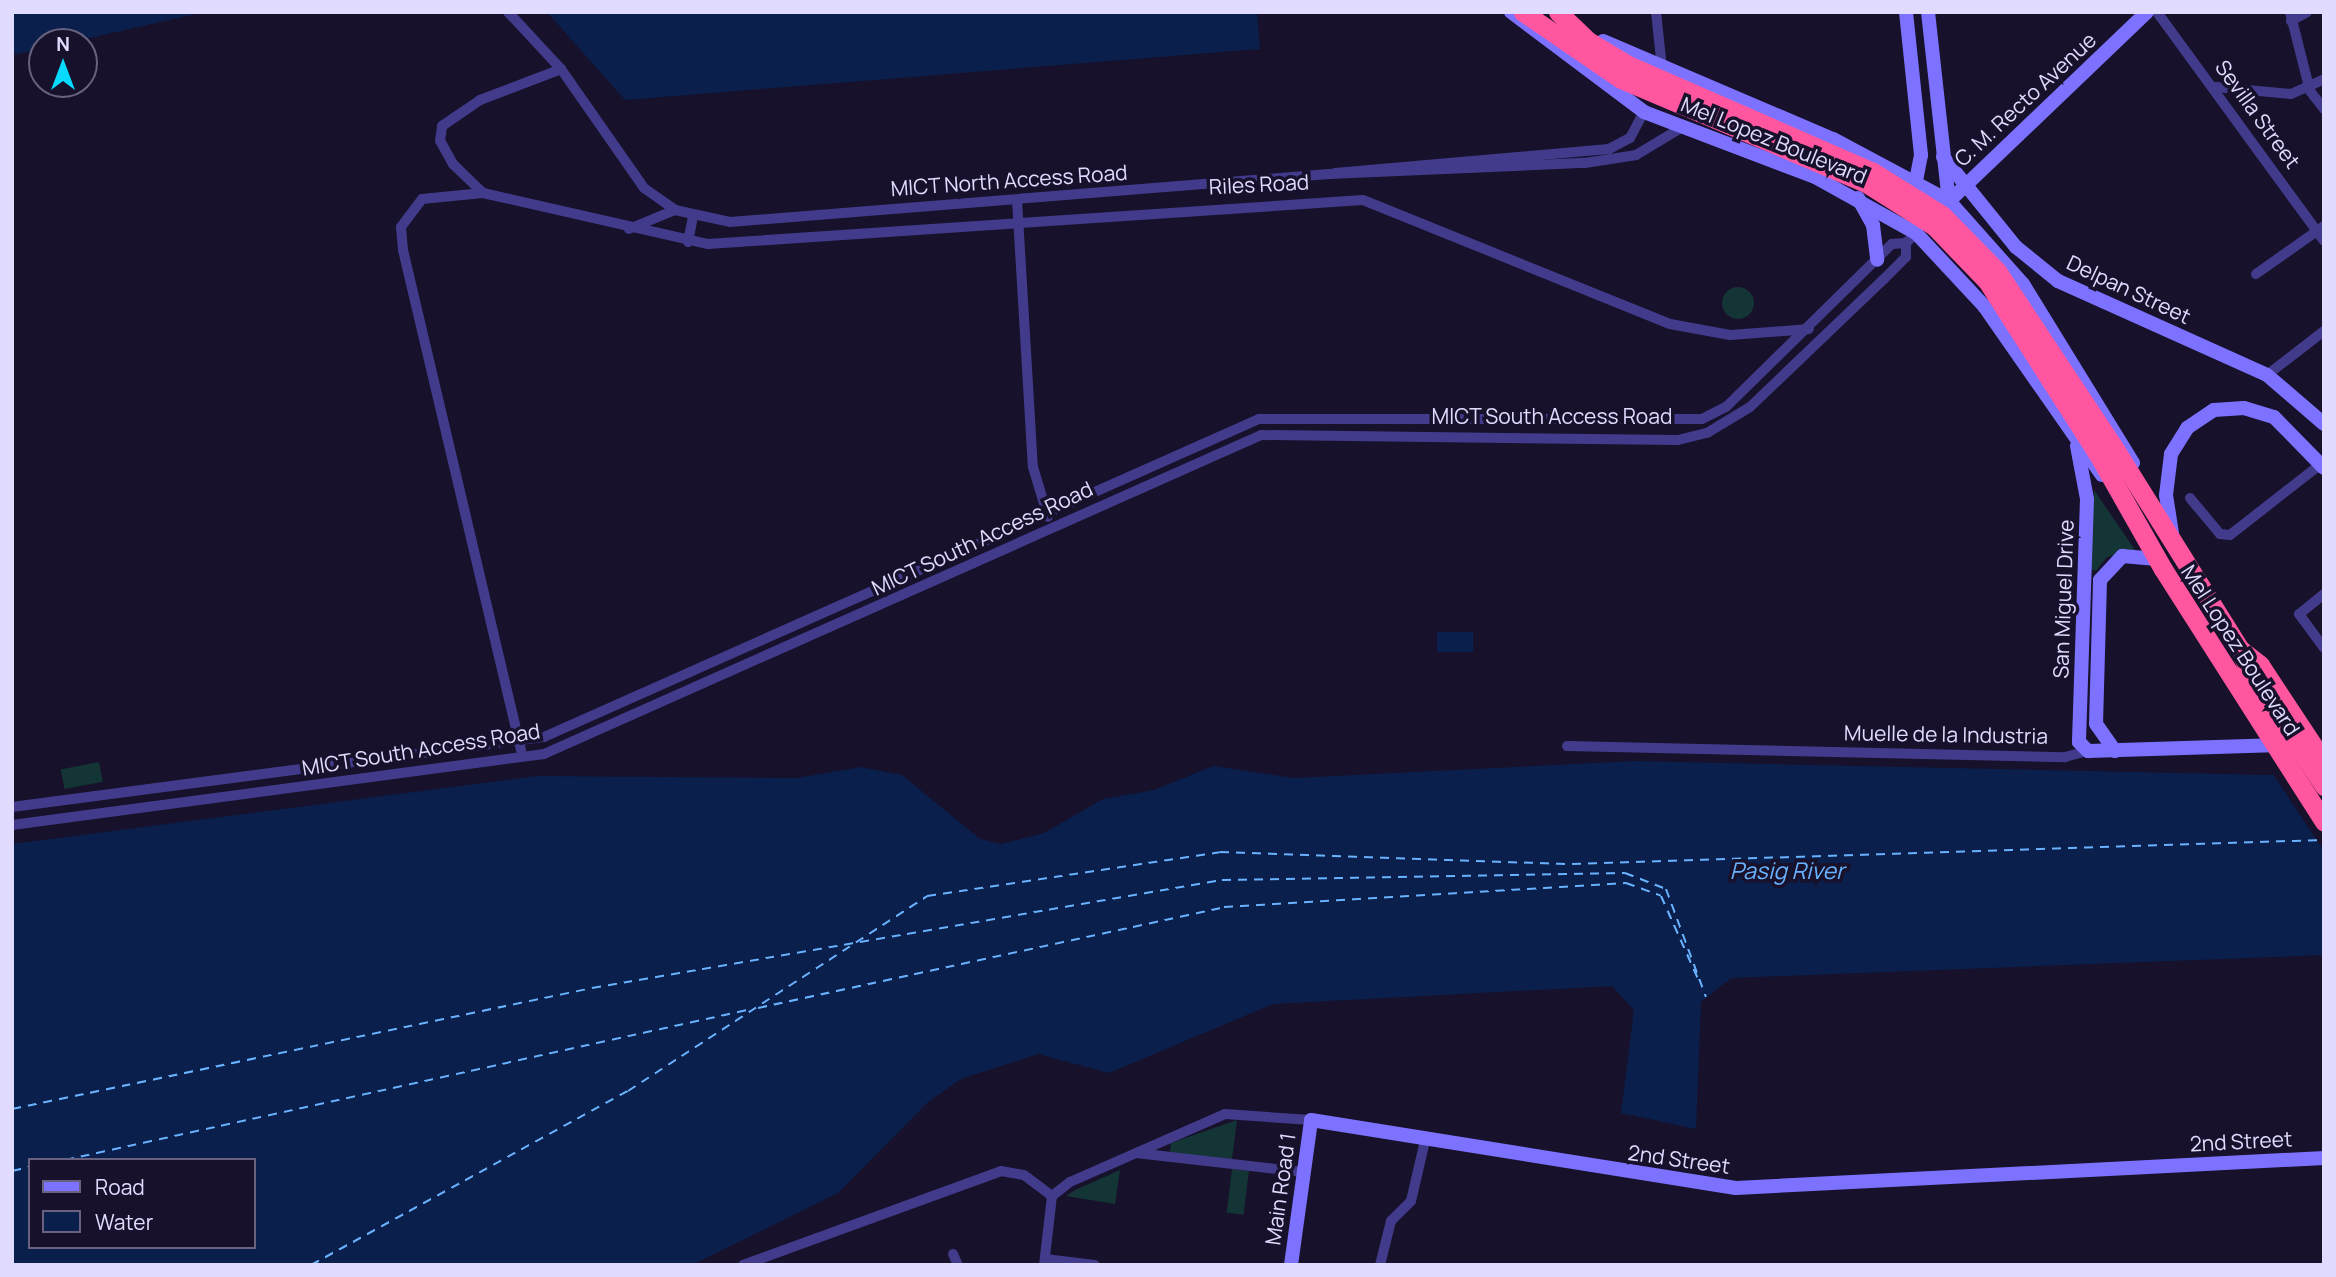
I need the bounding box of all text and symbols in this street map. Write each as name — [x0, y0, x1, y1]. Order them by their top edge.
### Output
street label: C. M. Recto Avenue — [1949, 27, 2101, 171]
north arrow — [28, 28, 98, 98]
text: N — [56, 31, 70, 57]
street label: Sevilla Street — [2210, 55, 2306, 173]
street label: Mel Lopez Boulevard — [1677, 91, 1871, 189]
street label: MICT North Access Road — [889, 159, 1129, 201]
street label: Riles Road — [1208, 169, 1310, 199]
street label: Delpan Street — [2063, 249, 2195, 329]
street label: MICT South Access Road — [1431, 403, 1673, 429]
street label: MICT South Access Road — [867, 476, 1097, 600]
street label: San Miguel Drive — [2048, 519, 2078, 679]
street label: Mel Lopez Boulevard — [2176, 560, 2306, 740]
street label: MICT South Access Road — [300, 718, 542, 780]
street label: Muelle de la Industria — [1844, 720, 2048, 748]
water label: Pasig River — [1730, 856, 1844, 884]
street label: 2nd Street — [2189, 1126, 2293, 1156]
street label: Main Road 1 — [1260, 1131, 1300, 1247]
street label: 2nd Street — [1626, 1139, 1732, 1179]
legend — [28, 1158, 256, 1249]
text: Road — [95, 1173, 145, 1201]
text: Water — [95, 1208, 153, 1236]

